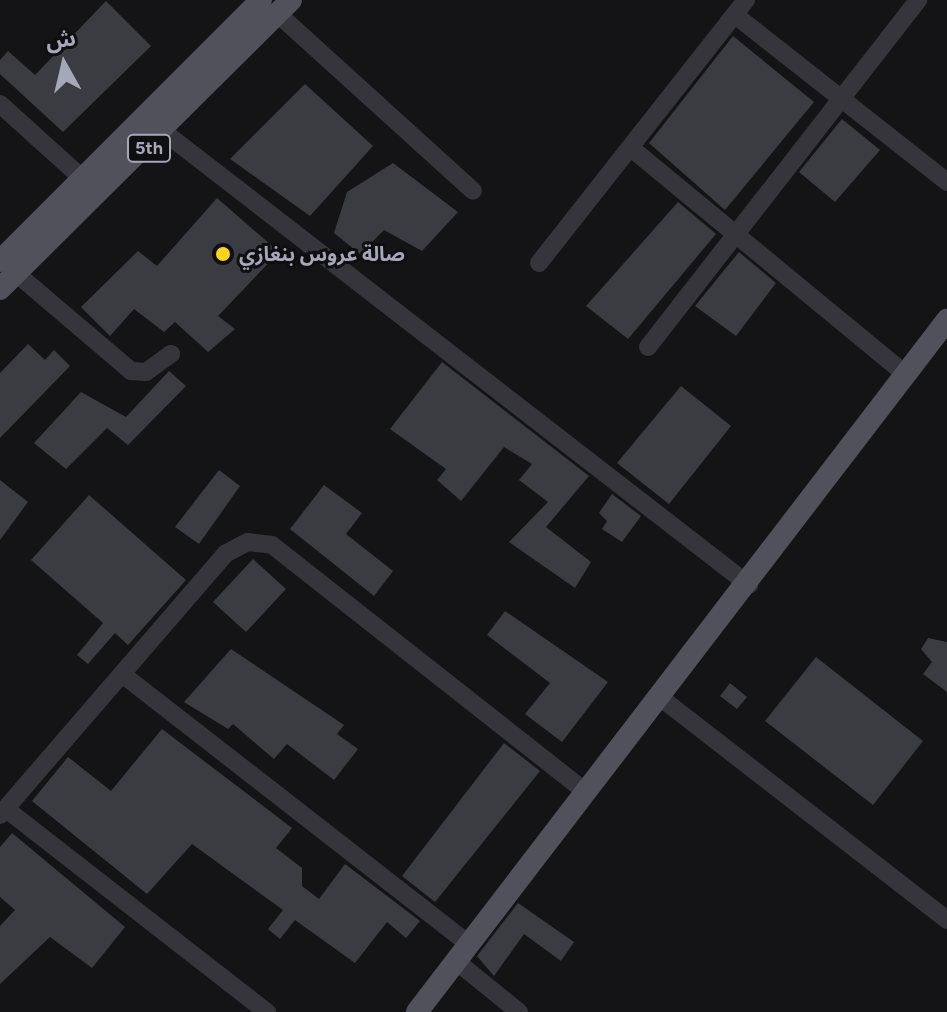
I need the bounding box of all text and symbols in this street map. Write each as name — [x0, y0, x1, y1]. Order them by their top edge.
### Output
north arrow — [24, 24, 104, 104]
text: ش — [44, 24, 77, 55]
road number: 5th — [127, 134, 171, 162]
place label: صالة عروس بنغازي — [239, 242, 405, 266]
marker: صالة عروس بنغازي — [214, 245, 232, 263]

